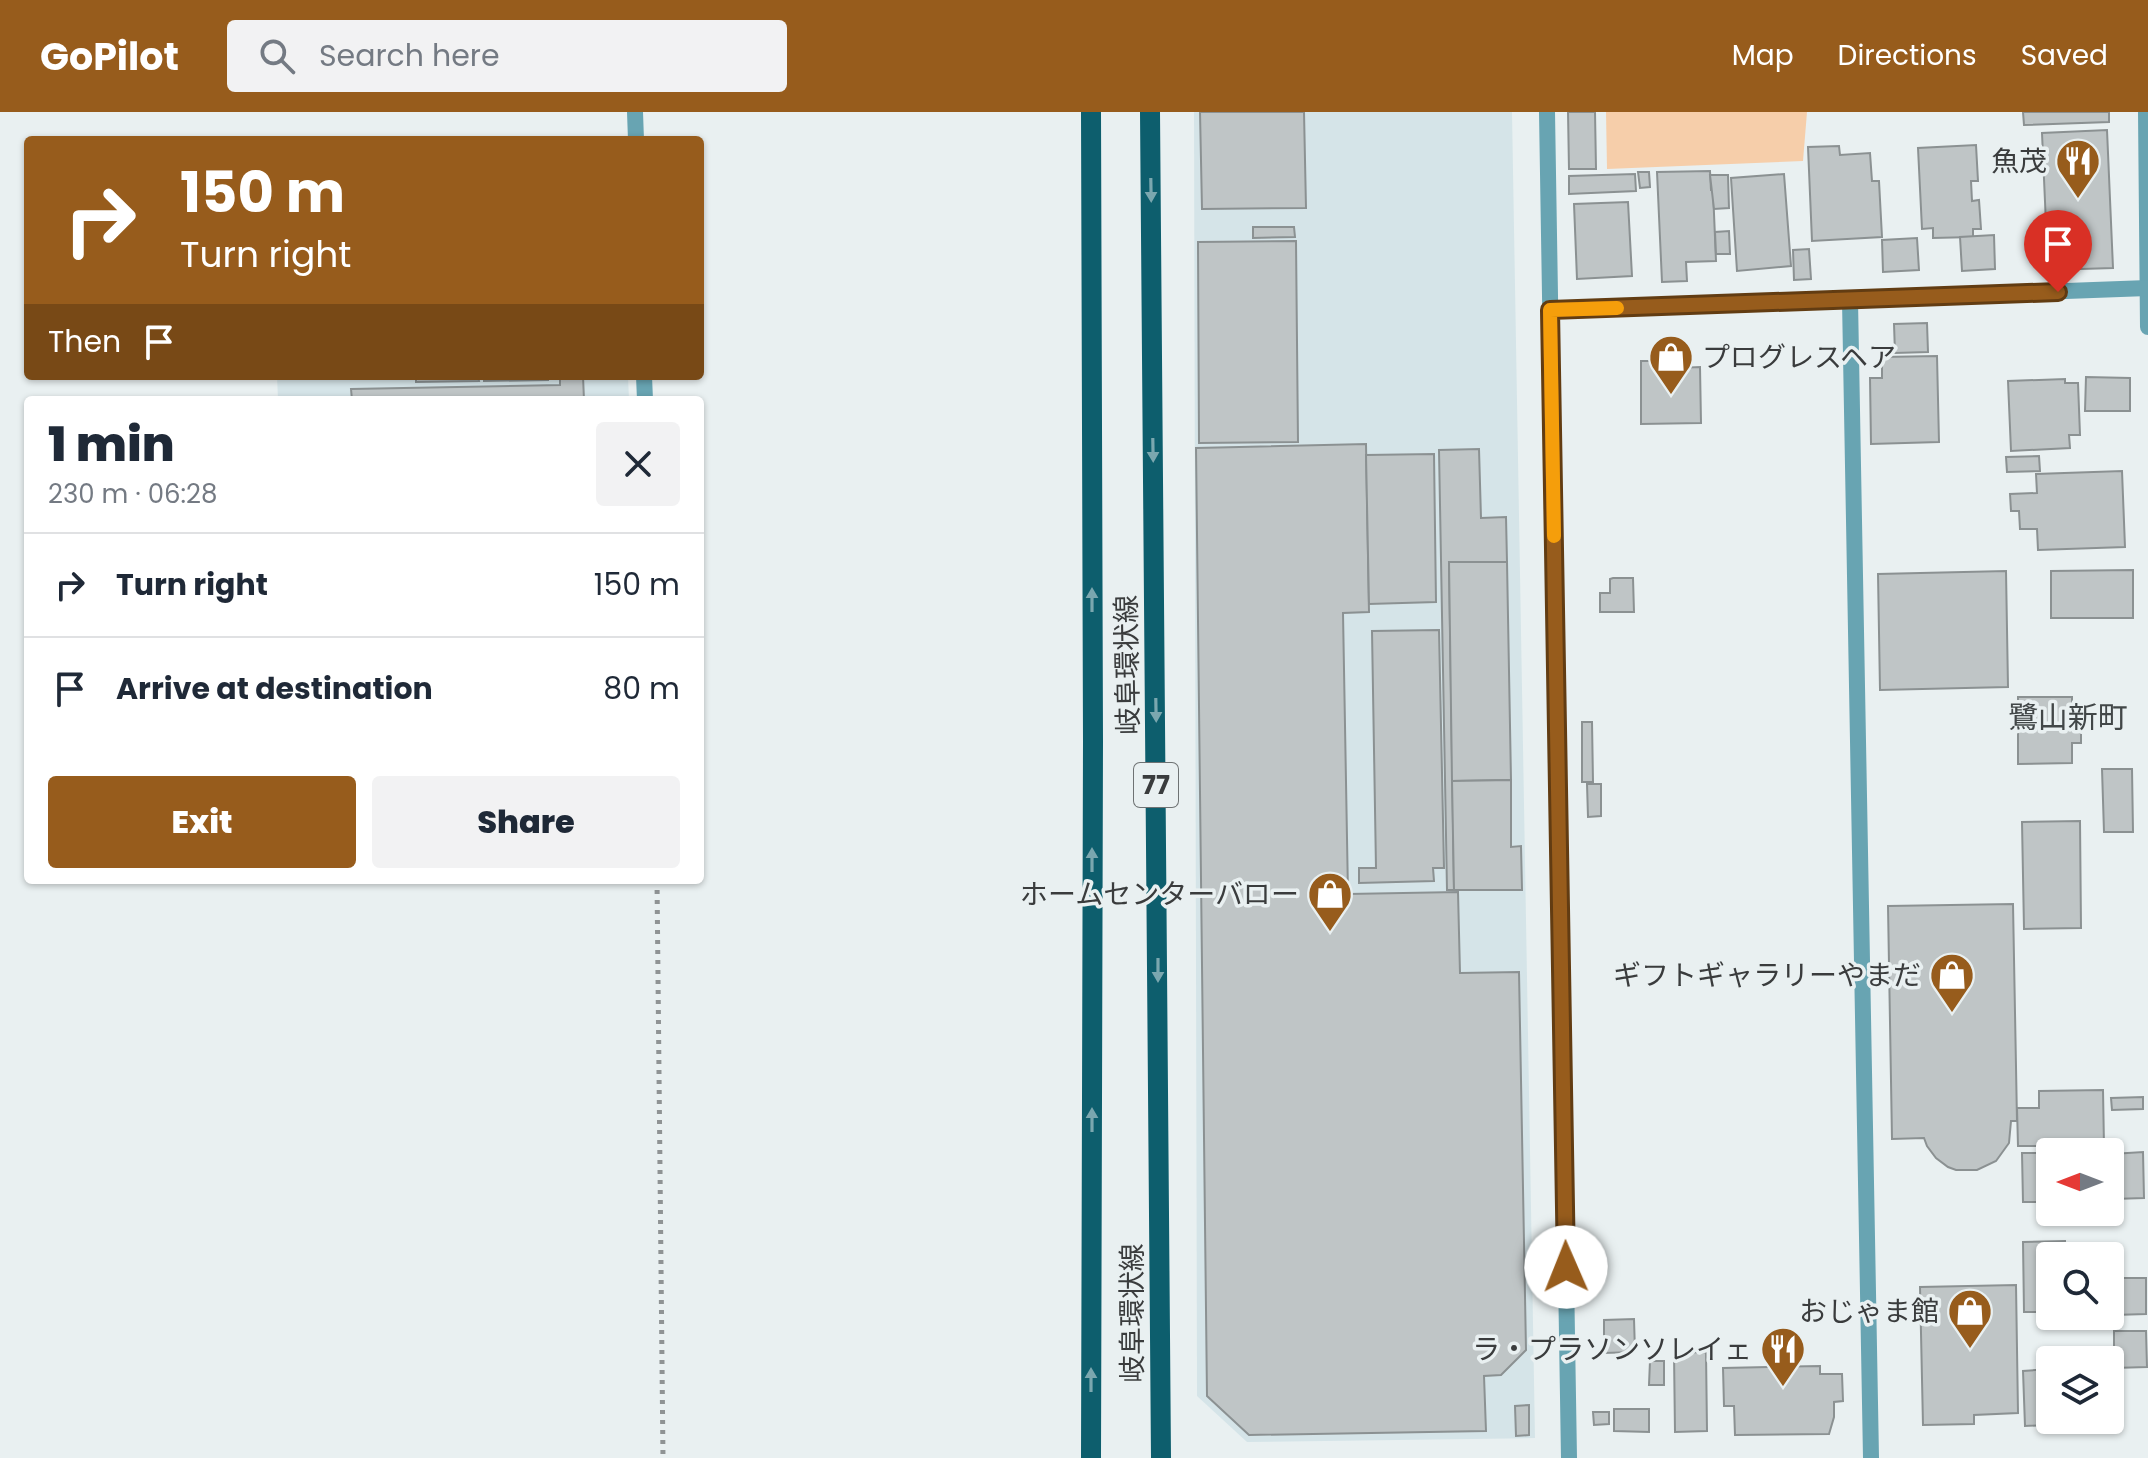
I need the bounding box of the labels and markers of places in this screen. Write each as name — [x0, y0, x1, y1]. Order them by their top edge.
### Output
restaurant icon: 魚茂 — [2054, 137, 2102, 200]
place label: 魚茂 — [1991, 142, 2047, 181]
pin — [2024, 210, 2092, 292]
shop icon: プログレスヘア — [1647, 333, 1695, 396]
place label: プログレスヘア — [1702, 338, 1896, 377]
shop icon: ホームセンターバロー — [1306, 870, 1354, 933]
place label: ホームセンターバロー — [1020, 875, 1299, 914]
shop icon: ギフトギャラリーやまだ — [1928, 951, 1976, 1014]
place label: ギフトギャラリーやまだ — [1613, 956, 1921, 995]
shop icon: おじゃま館 — [1946, 1287, 1994, 1350]
place label: おじゃま館 — [1799, 1292, 1939, 1331]
restaurant icon: ラ・プラソンソレイェ — [1759, 1325, 1807, 1388]
place label: ラ・プラソンソレイェ — [1472, 1330, 1752, 1369]

